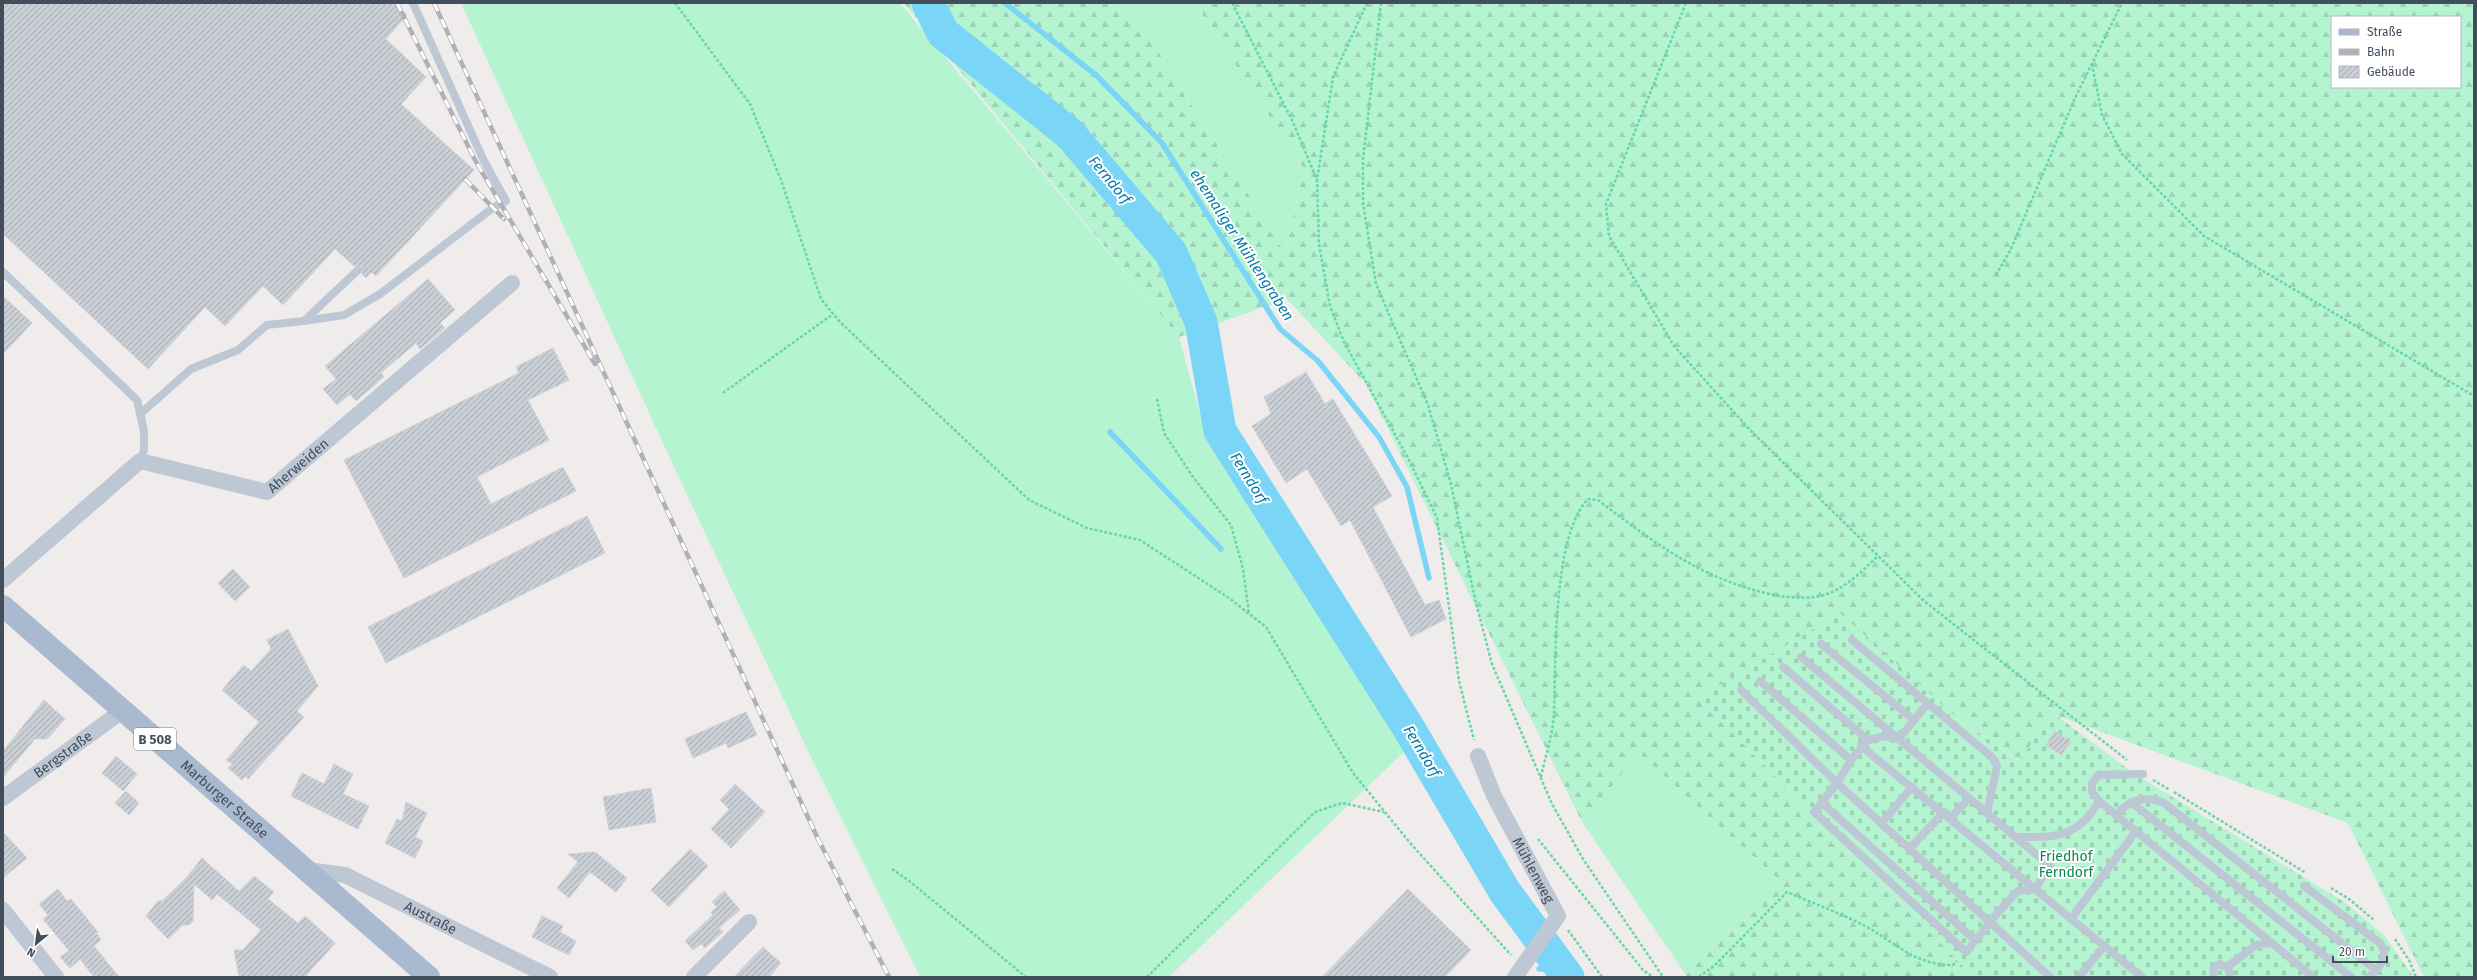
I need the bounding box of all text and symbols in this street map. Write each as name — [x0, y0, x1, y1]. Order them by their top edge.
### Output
legend — [2331, 16, 2461, 88]
text: Straße — [2367, 25, 2402, 39]
text: Bahn — [2367, 45, 2395, 59]
text: Gebäude — [2367, 65, 2415, 79]
water label: Ferndorf — [1085, 152, 1137, 209]
water label: ehemaliger Mühlengraben — [1186, 166, 1298, 324]
street label: Aherweiden — [264, 435, 332, 497]
water label: Ferndorf — [1226, 449, 1273, 509]
water label: Ferndorf — [1400, 722, 1445, 782]
street label: Bergstraße — [30, 728, 96, 782]
road number: B 508 — [134, 728, 176, 750]
street label: Marburger Straße — [177, 757, 272, 842]
street label: Mühlenweg — [1509, 834, 1558, 907]
park label: Friedhof Ferndorf — [2039, 848, 2094, 881]
street label: Austraße — [401, 898, 459, 938]
north arrow — [16, 924, 56, 964]
scale bar — [2333, 938, 2387, 964]
text: N — [25, 945, 38, 960]
text: 20 m — [2339, 945, 2365, 959]

